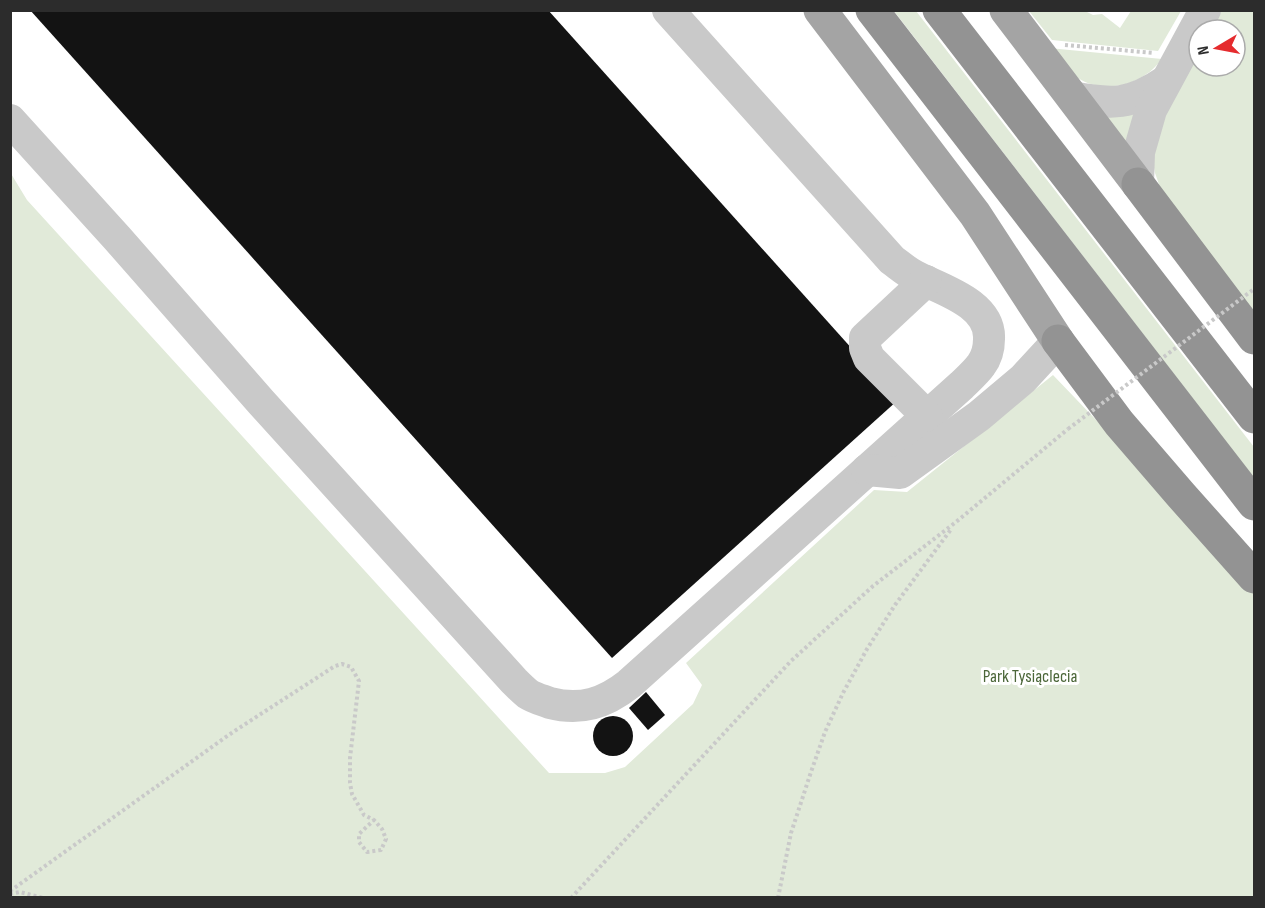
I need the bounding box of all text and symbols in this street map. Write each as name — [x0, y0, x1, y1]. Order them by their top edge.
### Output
north arrow — [1187, 18, 1247, 78]
text: N — [1194, 44, 1214, 56]
park label: Park Tysiąclecia — [983, 666, 1077, 687]

